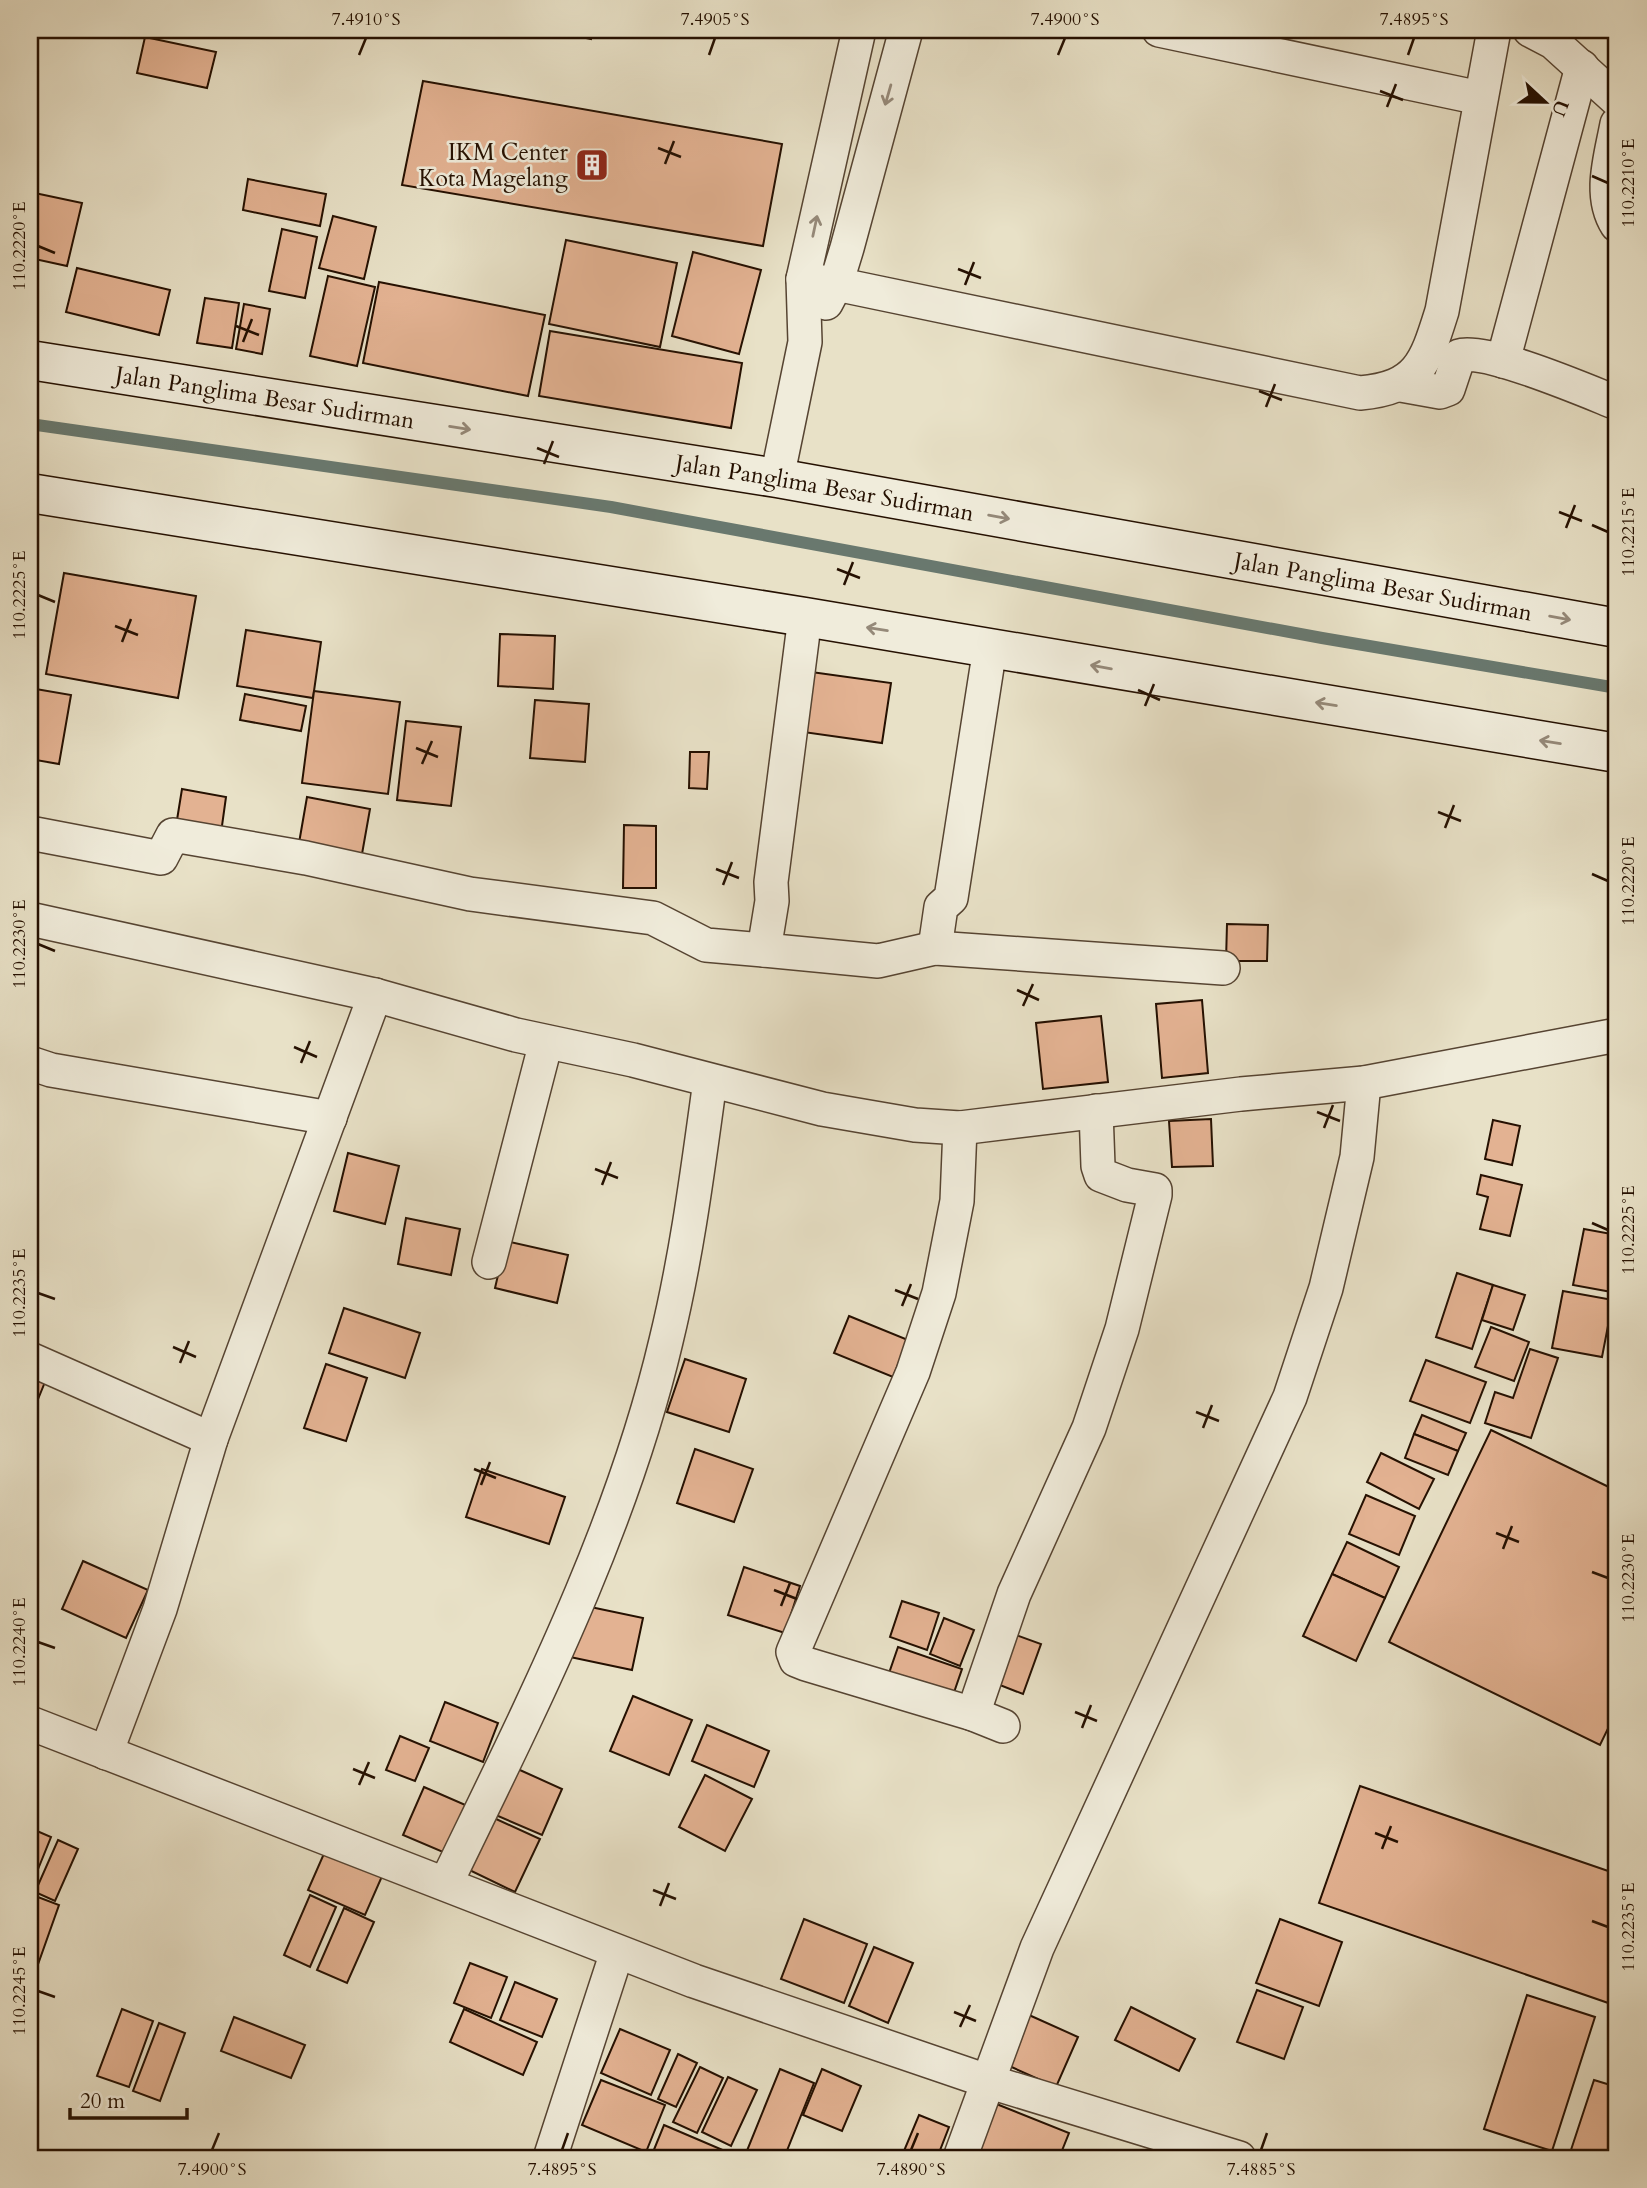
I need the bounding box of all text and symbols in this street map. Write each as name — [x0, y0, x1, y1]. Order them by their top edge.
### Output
text: 7.4910°S — [332, 7, 400, 32]
text: 7.4905°S — [681, 7, 749, 32]
text: 7.4900°S — [1031, 7, 1099, 32]
text: 7.4895°S — [1380, 7, 1448, 32]
north arrow — [1510, 66, 1580, 136]
one-way arrow — [880, 84, 893, 106]
text: U — [1545, 96, 1575, 121]
place label: IKM Center Kota Magelang — [418, 137, 569, 194]
text: 110.2210°E — [1616, 138, 1641, 228]
building icon: IKM Center Kota Magelang — [573, 146, 611, 184]
text: 110.2220°E — [7, 201, 32, 291]
one-way arrow — [808, 215, 822, 238]
street label: Jalan Panglima Besar Sudirman — [110, 358, 417, 436]
one-way arrow — [448, 422, 471, 435]
street label: Jalan Panglima Besar Sudirman — [670, 446, 977, 528]
text: 110.2215°E — [1616, 487, 1641, 577]
one-way arrow — [987, 511, 1010, 525]
street label: Jalan Panglima Besar Sudirman — [1229, 544, 1535, 628]
text: 110.2225°E — [7, 550, 32, 640]
one-way arrow — [1548, 612, 1571, 625]
one-way arrow — [866, 622, 889, 635]
one-way arrow — [1090, 660, 1113, 673]
one-way arrow — [1315, 697, 1337, 711]
one-way arrow — [1539, 735, 1562, 748]
text: 110.2220°E — [1616, 836, 1641, 926]
text: 110.2230°E — [7, 899, 32, 989]
text: 110.2225°E — [1616, 1185, 1641, 1275]
text: 110.2235°E — [7, 1248, 32, 1338]
text: 110.2230°E — [1616, 1533, 1641, 1623]
text: 110.2240°E — [7, 1597, 32, 1687]
text: 110.2235°E — [1616, 1882, 1641, 1972]
text: 110.2245°E — [7, 1946, 32, 2036]
scale bar — [70, 2076, 187, 2120]
text: 20 m — [80, 2087, 125, 2116]
text: 7.4900°S — [178, 2157, 246, 2182]
text: 7.4895°S — [528, 2157, 596, 2182]
text: 7.4890°S — [877, 2157, 945, 2182]
text: 7.4885°S — [1227, 2157, 1295, 2182]

